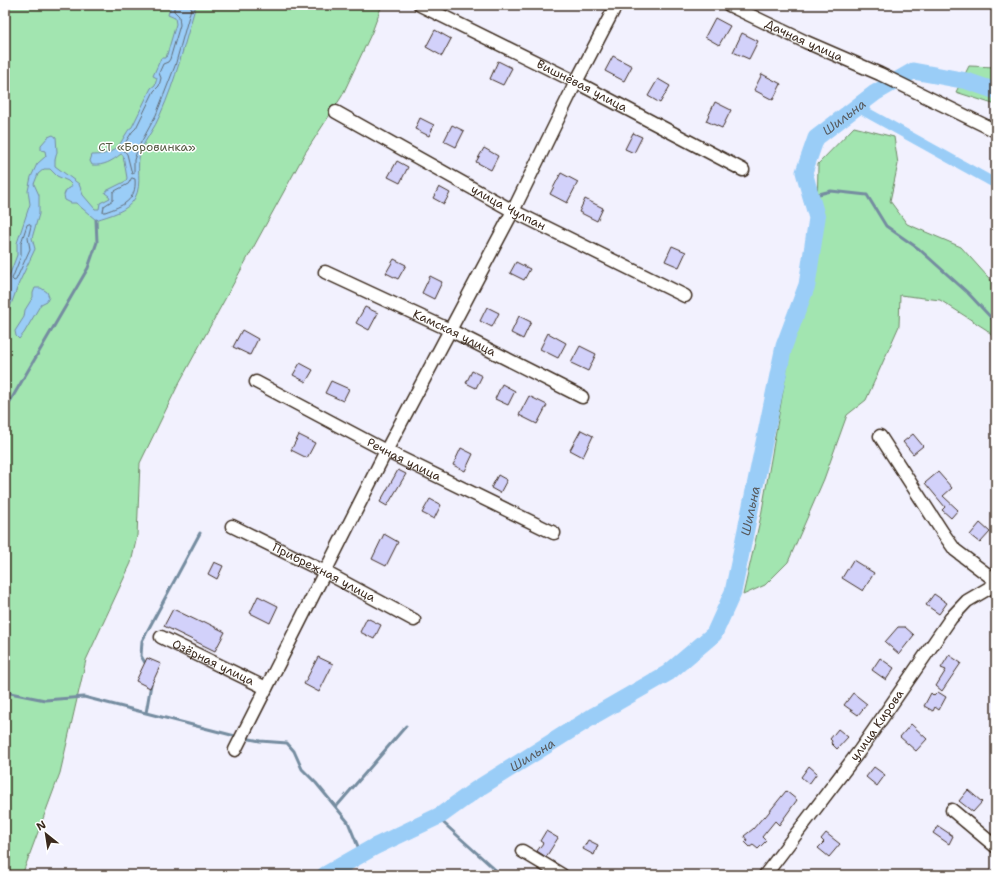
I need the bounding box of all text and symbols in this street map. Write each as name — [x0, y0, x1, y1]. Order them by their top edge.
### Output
street label: Дачная улица — [763, 16, 846, 65]
street label: Вишнёвая улица — [534, 56, 631, 116]
water label: Шильна — [819, 95, 869, 139]
park label: СТ «Боровинка» — [98, 139, 196, 155]
street label: улица Чулпан — [468, 181, 548, 234]
street label: Камская улица — [410, 306, 499, 360]
street label: Речная улица — [364, 434, 444, 485]
water label: Шильна — [737, 484, 764, 537]
street label: Прибрежная улица — [270, 539, 379, 606]
street label: Озёрная улица — [169, 636, 257, 689]
street label: улица Кирова — [847, 686, 908, 764]
water label: Шильна — [506, 734, 558, 776]
north arrow — [26, 814, 66, 854]
text: N — [34, 817, 49, 834]

